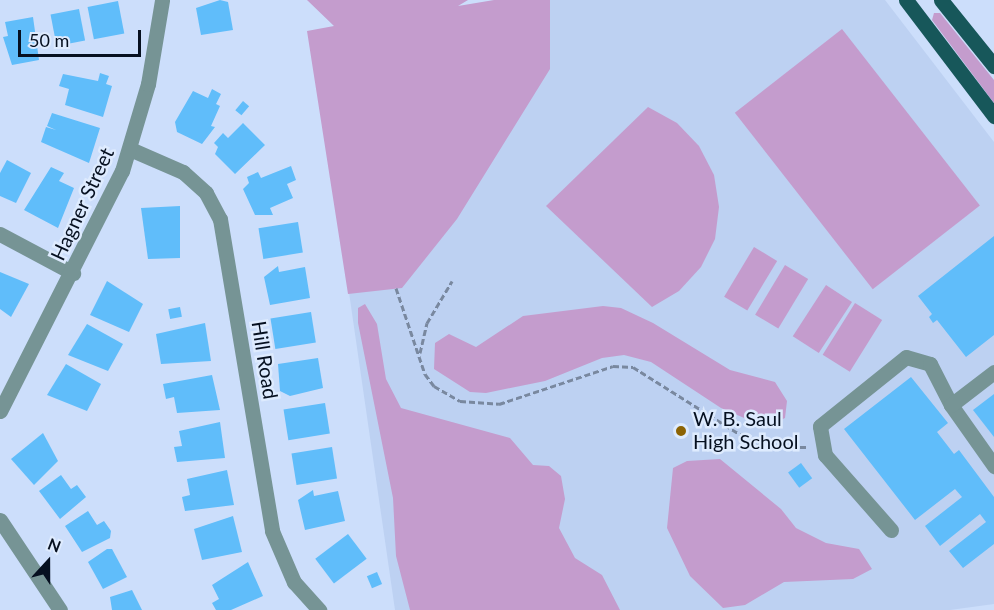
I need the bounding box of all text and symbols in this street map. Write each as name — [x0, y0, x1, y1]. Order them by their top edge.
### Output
scale bar — [21, 18, 144, 56]
text: 50 m — [29, 29, 69, 51]
street label: Hagner Street — [45, 144, 119, 264]
street label: Hill Road — [247, 319, 283, 401]
place label: W. B. Saul High School — [693, 407, 798, 454]
marker: W. B. Saul High School — [674, 424, 688, 438]
north arrow — [18, 532, 78, 592]
text: N — [45, 534, 64, 556]

